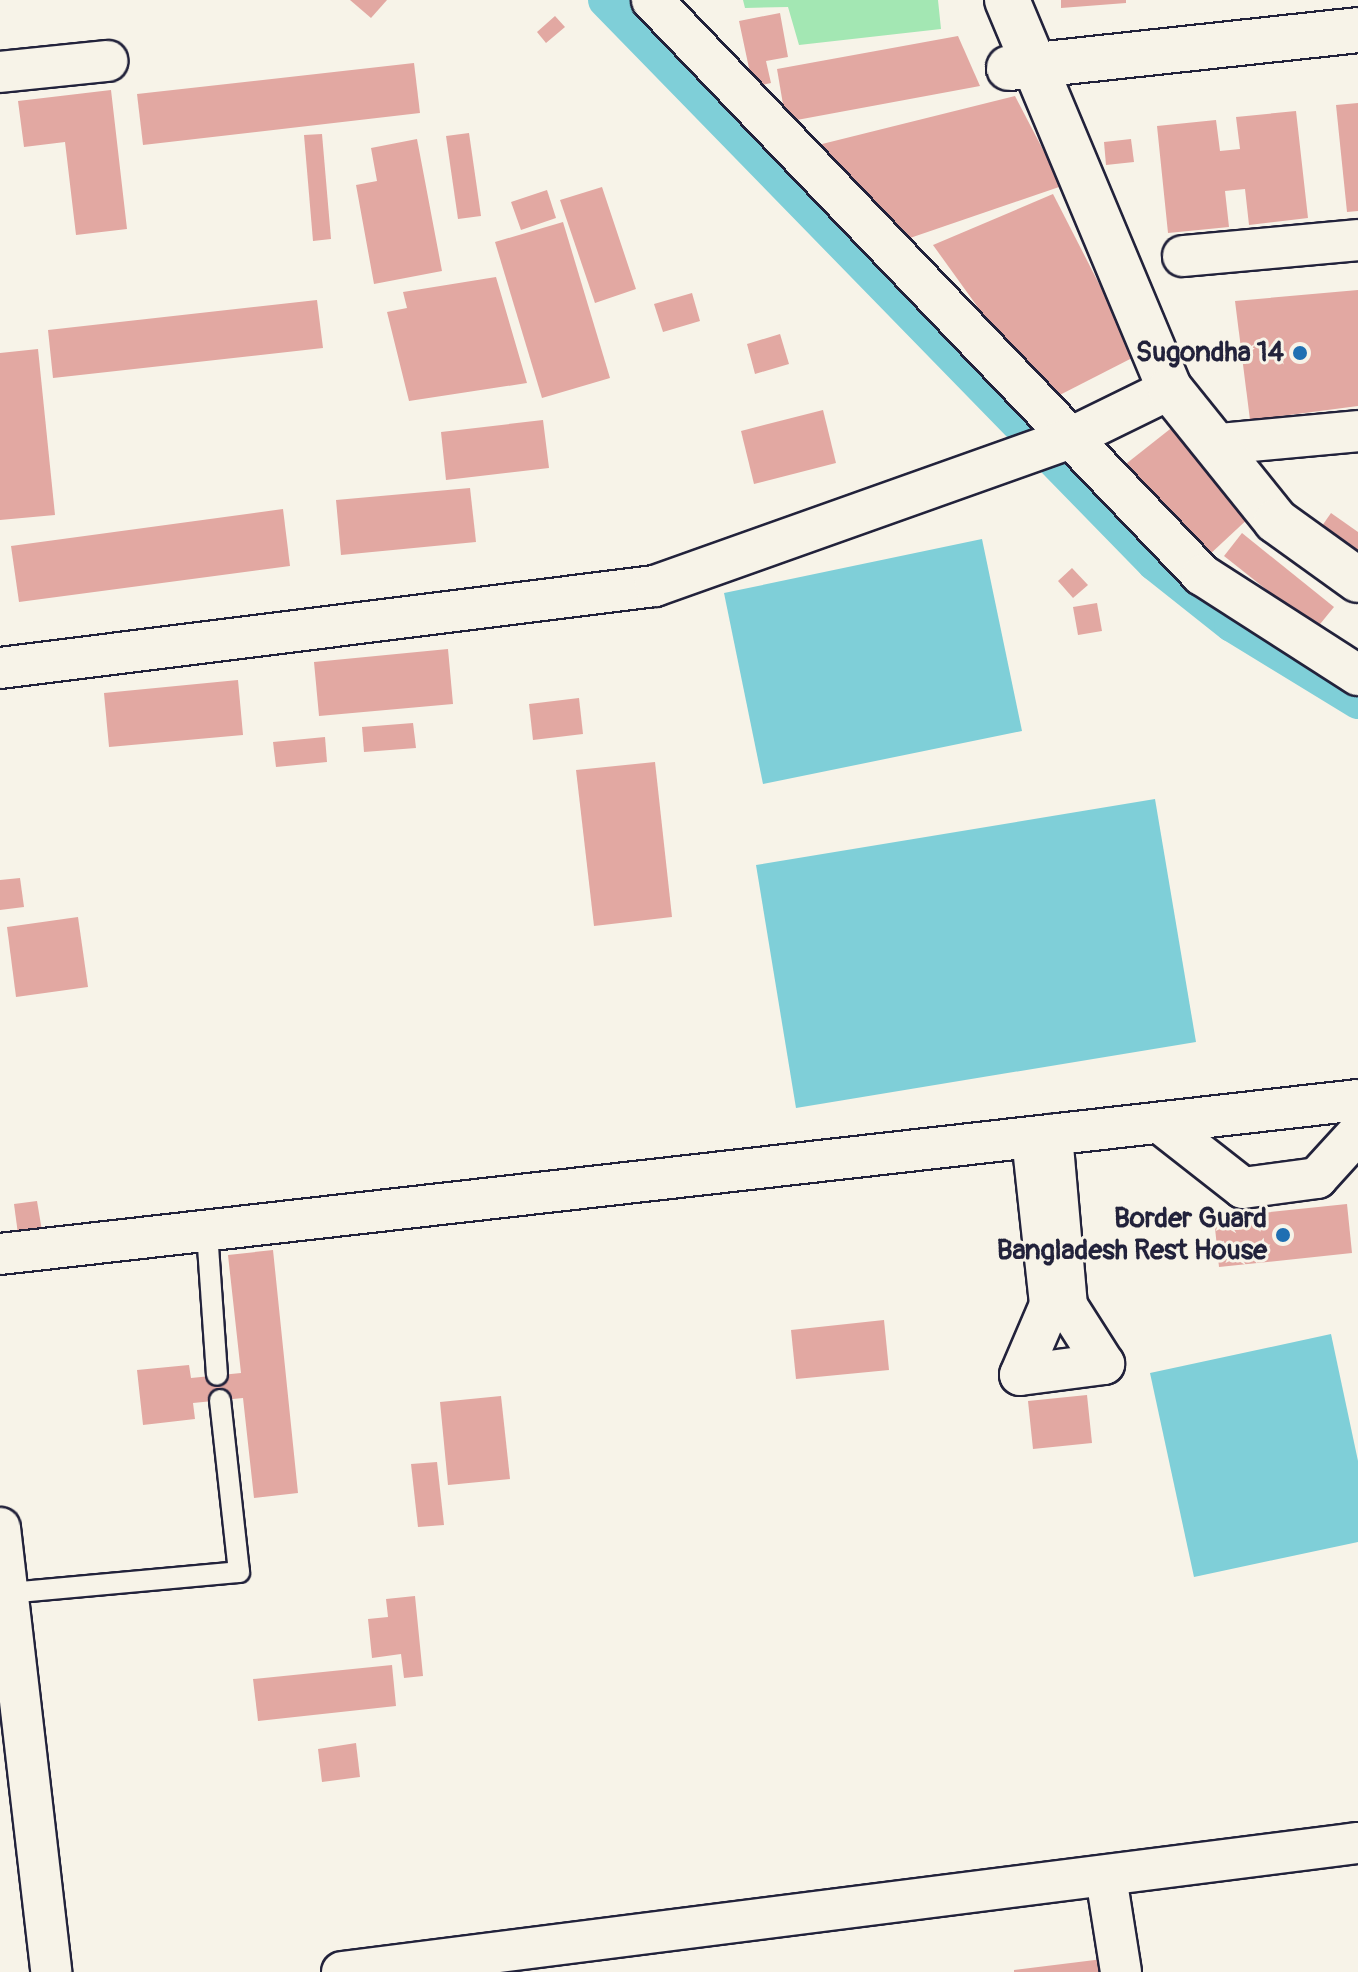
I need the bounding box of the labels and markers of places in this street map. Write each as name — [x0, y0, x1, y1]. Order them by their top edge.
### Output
place label: Sugondha 14 — [1136, 336, 1284, 370]
marker: Sugondha 14 — [1291, 344, 1309, 362]
place label: Border Guard Bangladesh Rest House — [997, 1202, 1267, 1268]
marker: Border Guard Bangladesh Rest House — [1274, 1226, 1292, 1244]

